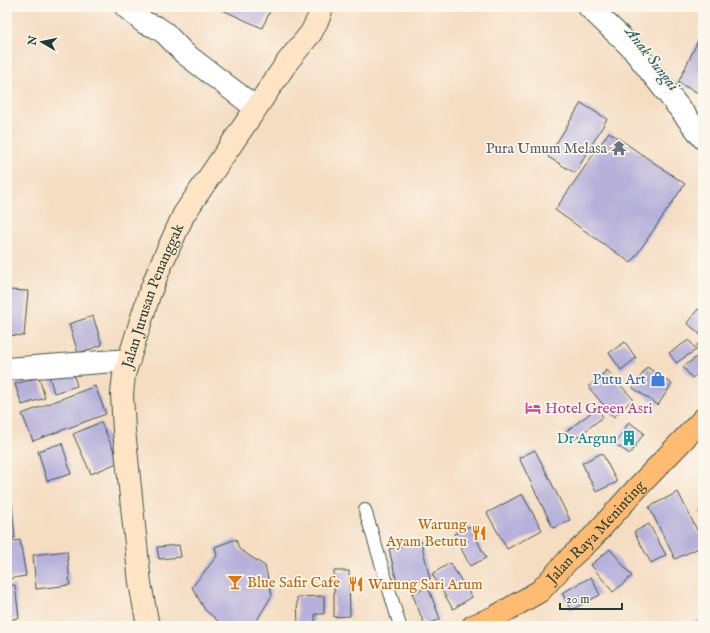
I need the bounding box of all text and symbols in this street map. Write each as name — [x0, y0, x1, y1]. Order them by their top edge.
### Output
water label: Anak Sungai — [619, 21, 684, 97]
north arrow — [22, 22, 62, 62]
text: N — [25, 34, 41, 47]
place label: Pura Umum Melasa — [486, 139, 608, 158]
temple icon: Pura Umum Melasa — [610, 139, 628, 157]
street label: Jalan Jurusan Penanggak — [117, 220, 189, 372]
place label: Putu Art — [593, 370, 646, 389]
shop icon: Putu Art — [649, 370, 667, 388]
hotel icon: Hotel Green Asri — [524, 399, 542, 417]
place label: Hotel Green Asri — [545, 399, 653, 418]
place label: Dr Argun — [557, 429, 617, 448]
building icon: Dr Argun — [620, 429, 638, 447]
street label: Jalan Raya Meninting — [541, 476, 650, 589]
place label: Warung Ayam Betutu — [385, 515, 468, 551]
restaurant icon: Warung Ayam Betutu — [470, 524, 488, 542]
bar icon: Blue Safir Cafe — [226, 573, 244, 591]
place label: Blue Safir Cafe — [247, 573, 340, 592]
restaurant icon: Warung Sari Arum — [347, 575, 365, 593]
place label: Warung Sari Arum — [368, 575, 483, 594]
scale bar — [560, 585, 622, 611]
text: 20 m — [566, 592, 589, 607]

